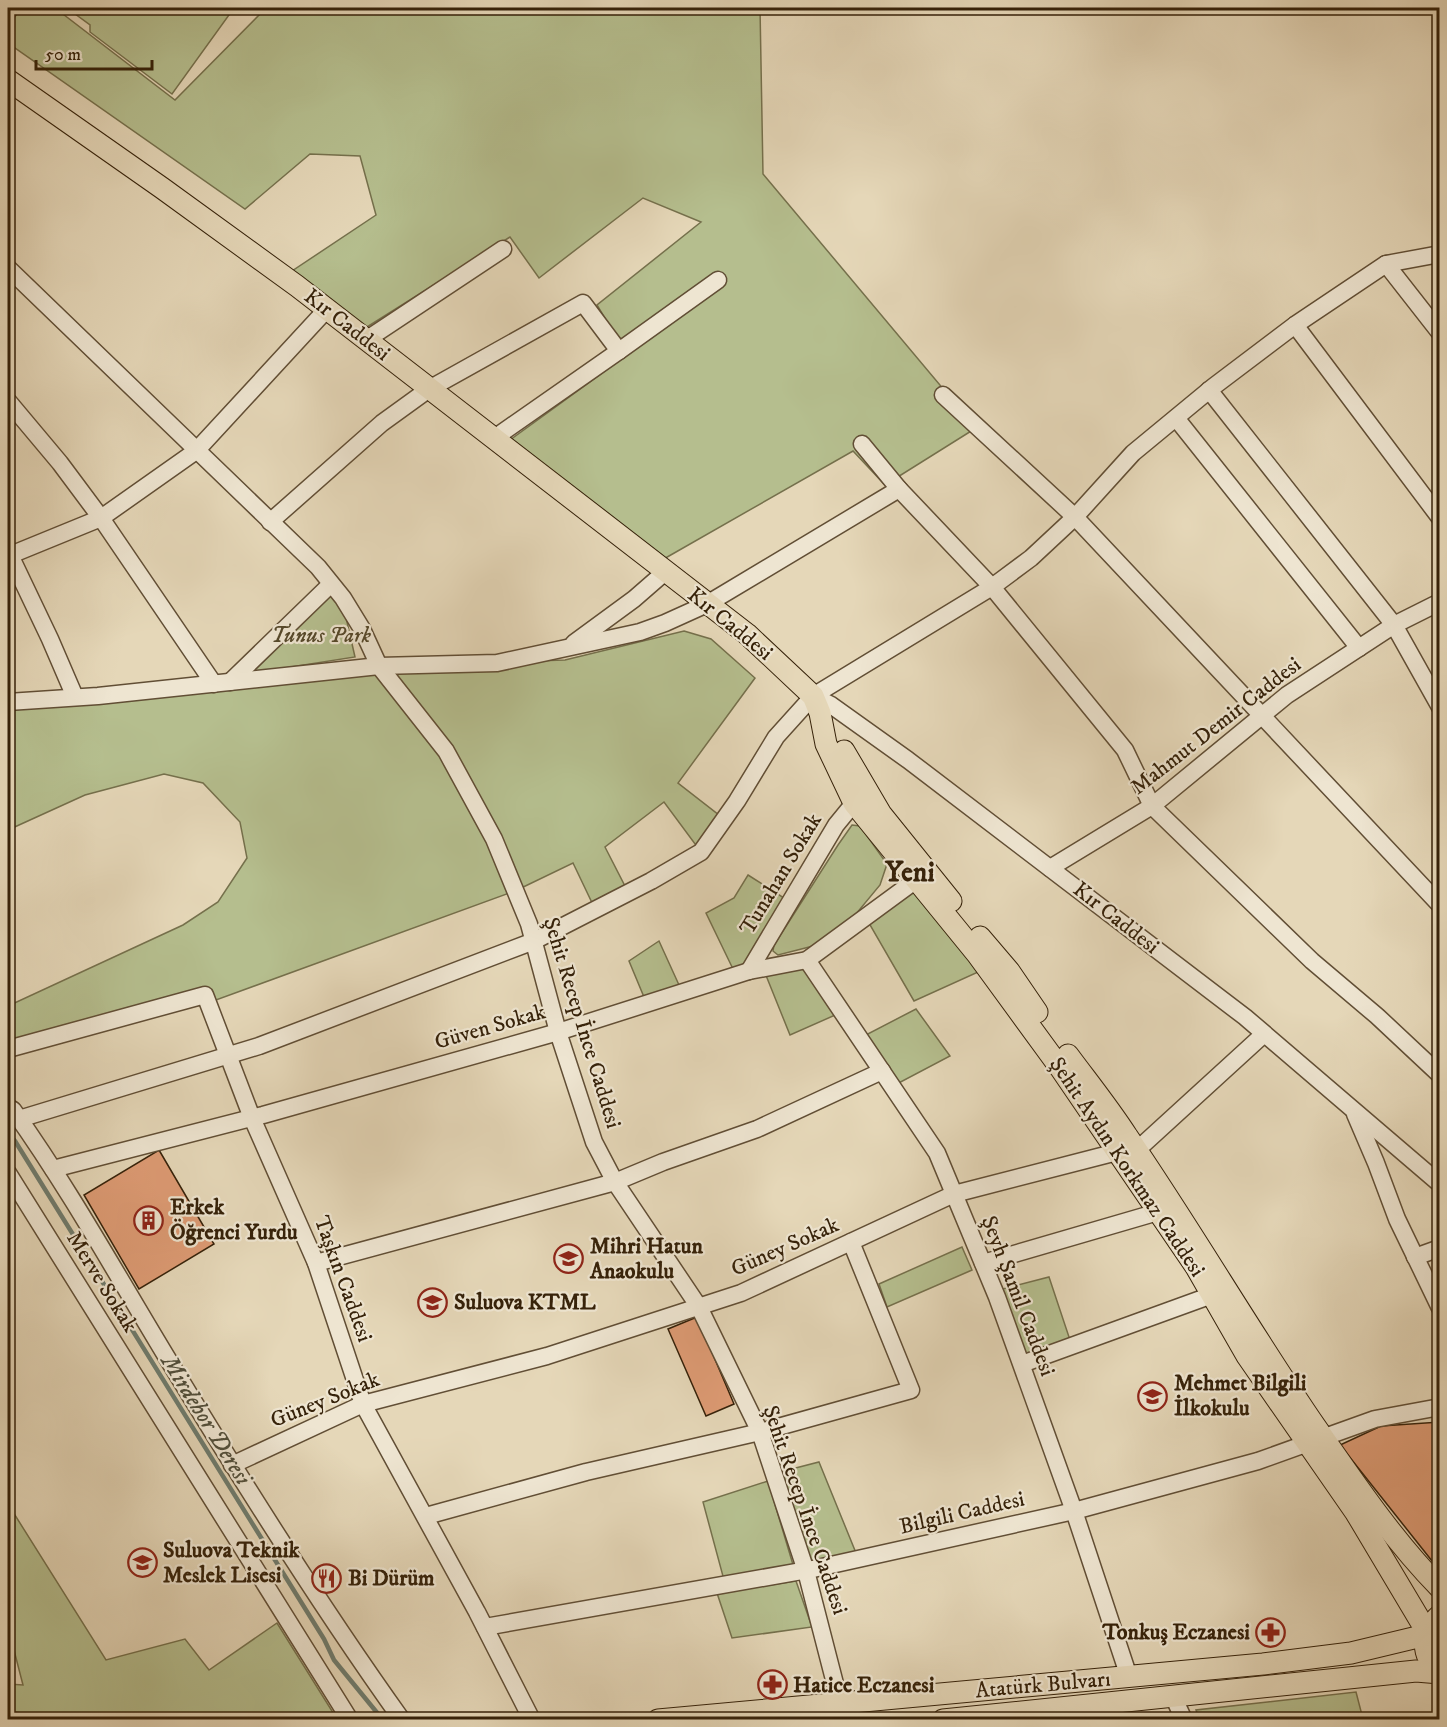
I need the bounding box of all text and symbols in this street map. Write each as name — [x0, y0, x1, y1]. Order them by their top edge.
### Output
scale bar — [36, 33, 152, 71]
text: 50 m — [45, 44, 81, 66]
street label: Kır Caddesi — [298, 283, 396, 367]
street label: Kır Caddesi — [682, 581, 778, 667]
park label: Tunus Park — [271, 622, 372, 649]
street label: Mahmut Demir Caddesi — [1126, 651, 1306, 801]
street label: Tunahan Sokak — [734, 808, 828, 940]
district label: Yeni — [884, 855, 935, 890]
street label: Kır Caddesi — [1067, 876, 1165, 960]
street label: Şehit Recep İnce Caddesi — [537, 914, 627, 1132]
street label: Güven Sokak — [431, 998, 549, 1056]
street label: Şehit Aydın Korkmaz Caddesi — [1043, 1052, 1211, 1282]
place label: Erkek Öğrenci Yurdu — [170, 1194, 298, 1246]
building icon: Erkek Öğrenci Yurdu — [133, 1204, 165, 1236]
street label: Güney Sokak — [727, 1211, 843, 1283]
street label: Taşkın Caddesi — [308, 1212, 378, 1346]
street label: Şeyh Şamil Caddesi — [975, 1212, 1061, 1380]
street label: Merve Sokak — [60, 1226, 144, 1338]
place label: Mihri Hatun Anaokulu — [589, 1233, 703, 1285]
school or university icon: Mihri Hatun Anaokulu — [553, 1243, 585, 1275]
school or university icon: Suluova KTML — [417, 1286, 449, 1318]
place label: Suluova KTML — [454, 1289, 596, 1316]
water label: Mirdehor Deresi — [153, 1347, 259, 1492]
street label: Güney Sokak — [267, 1366, 383, 1434]
place label: Mehmet Bilgili İlkokulu — [1174, 1370, 1307, 1422]
school or university icon: Mehmet Bilgili İlkokulu — [1137, 1380, 1169, 1412]
street label: Şehit Recep İnce Caddesi — [757, 1402, 853, 1618]
street label: Bilgili Caddesi — [897, 1486, 1027, 1540]
place label: Suluova Teknik Meslek Lisesi — [163, 1537, 300, 1589]
school or university icon: Suluova Teknik Meslek Lisesi — [126, 1547, 158, 1579]
restaurant icon: Bi Dürüm — [311, 1562, 343, 1594]
place label: Bi Dürüm — [348, 1565, 435, 1592]
pharmacy icon: Tonkuş Eczanesi — [1255, 1616, 1287, 1648]
place label: Tonkuş Eczanesi — [1102, 1619, 1250, 1646]
street label: Atatürk Bulvarı — [974, 1666, 1112, 1704]
pharmacy icon: Hatice Eczanesi — [756, 1669, 788, 1701]
place label: Hatice Eczanesi — [793, 1672, 935, 1699]

